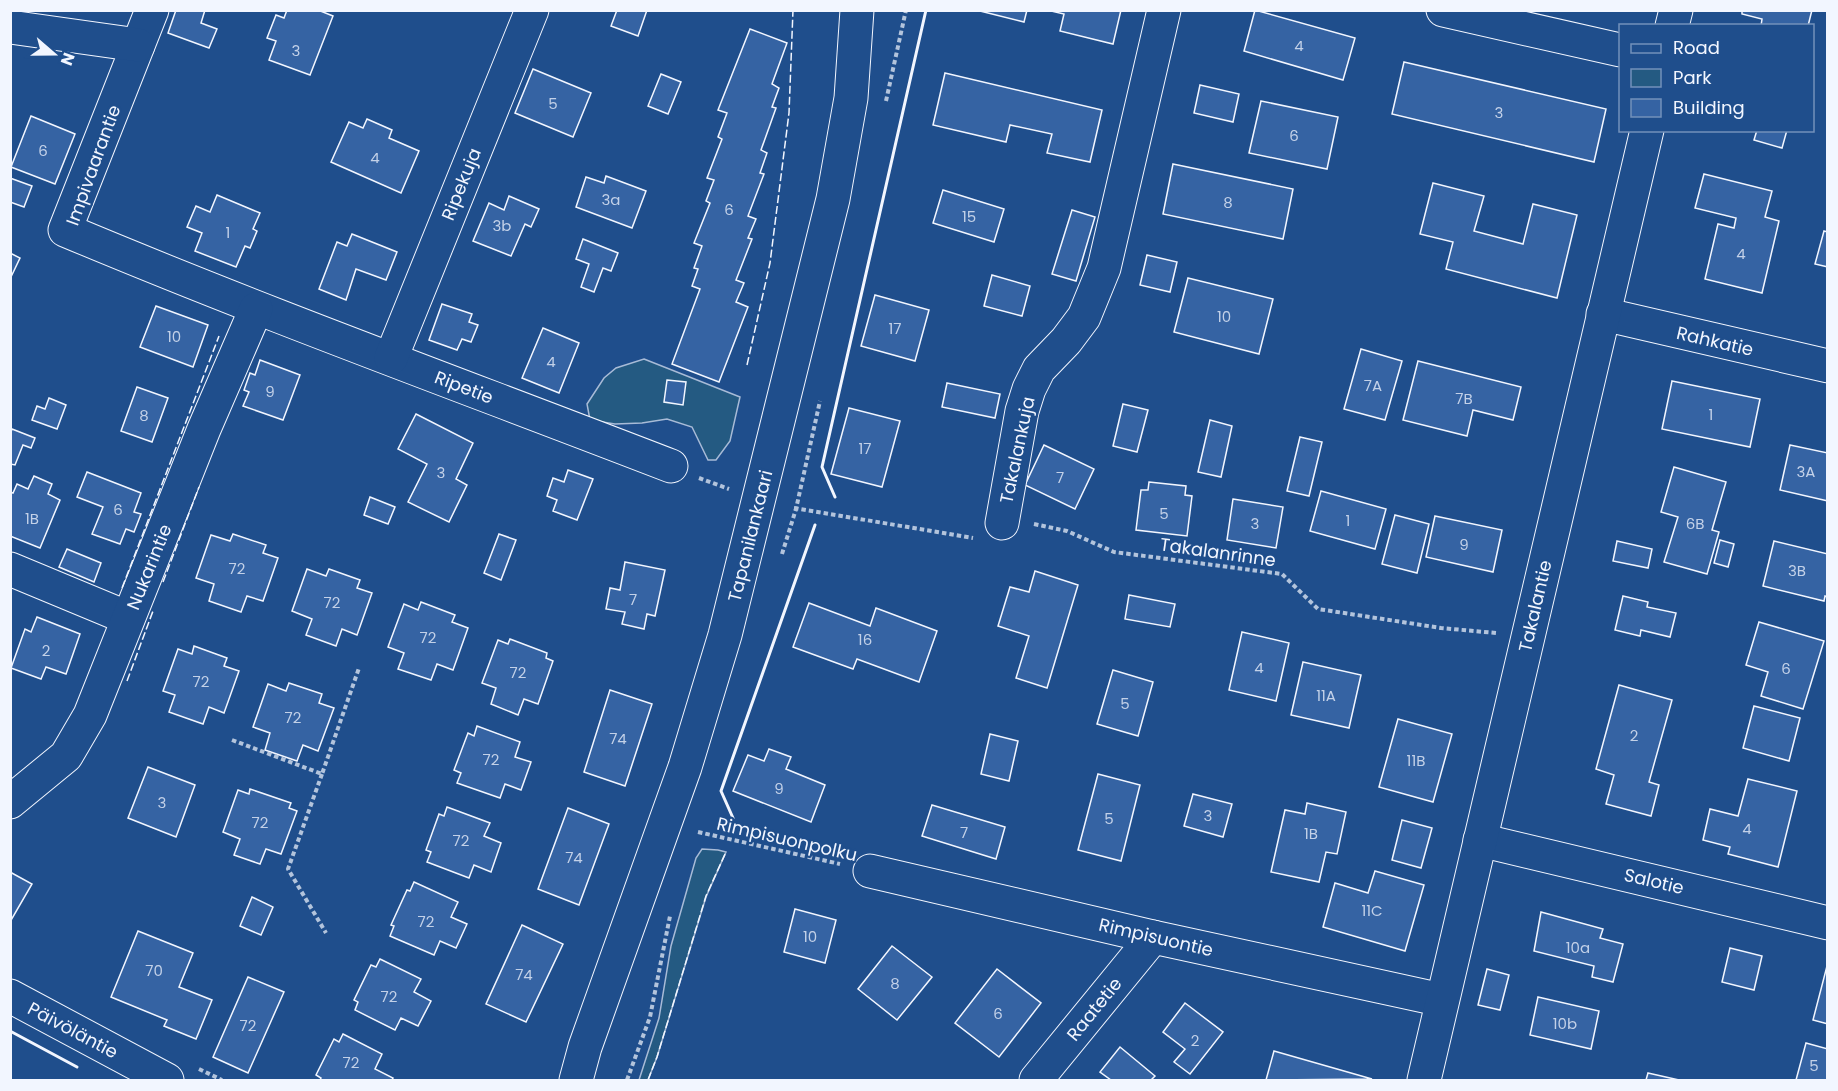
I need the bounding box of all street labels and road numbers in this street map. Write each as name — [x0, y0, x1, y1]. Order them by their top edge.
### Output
street label: Impivaarantie — [60, 101, 126, 229]
street label: Ripekuja — [435, 144, 487, 224]
street label: Rahkatie — [1674, 320, 1756, 362]
street label: Ripetie — [431, 364, 497, 410]
street label: Takalankuja — [993, 394, 1041, 506]
street label: Tapanilankaari — [722, 467, 778, 605]
street label: Nukarintie — [120, 520, 178, 614]
street label: Takalanrinne — [1158, 531, 1278, 573]
street label: Takalantie — [1512, 558, 1558, 654]
street label: Rimpisuonpolku — [714, 811, 860, 867]
street label: Salotie — [1622, 862, 1686, 900]
street label: Rimpisuontie — [1096, 912, 1216, 962]
street label: Raatetie — [1061, 972, 1127, 1046]
street label: Päivöläntie — [23, 996, 123, 1064]

